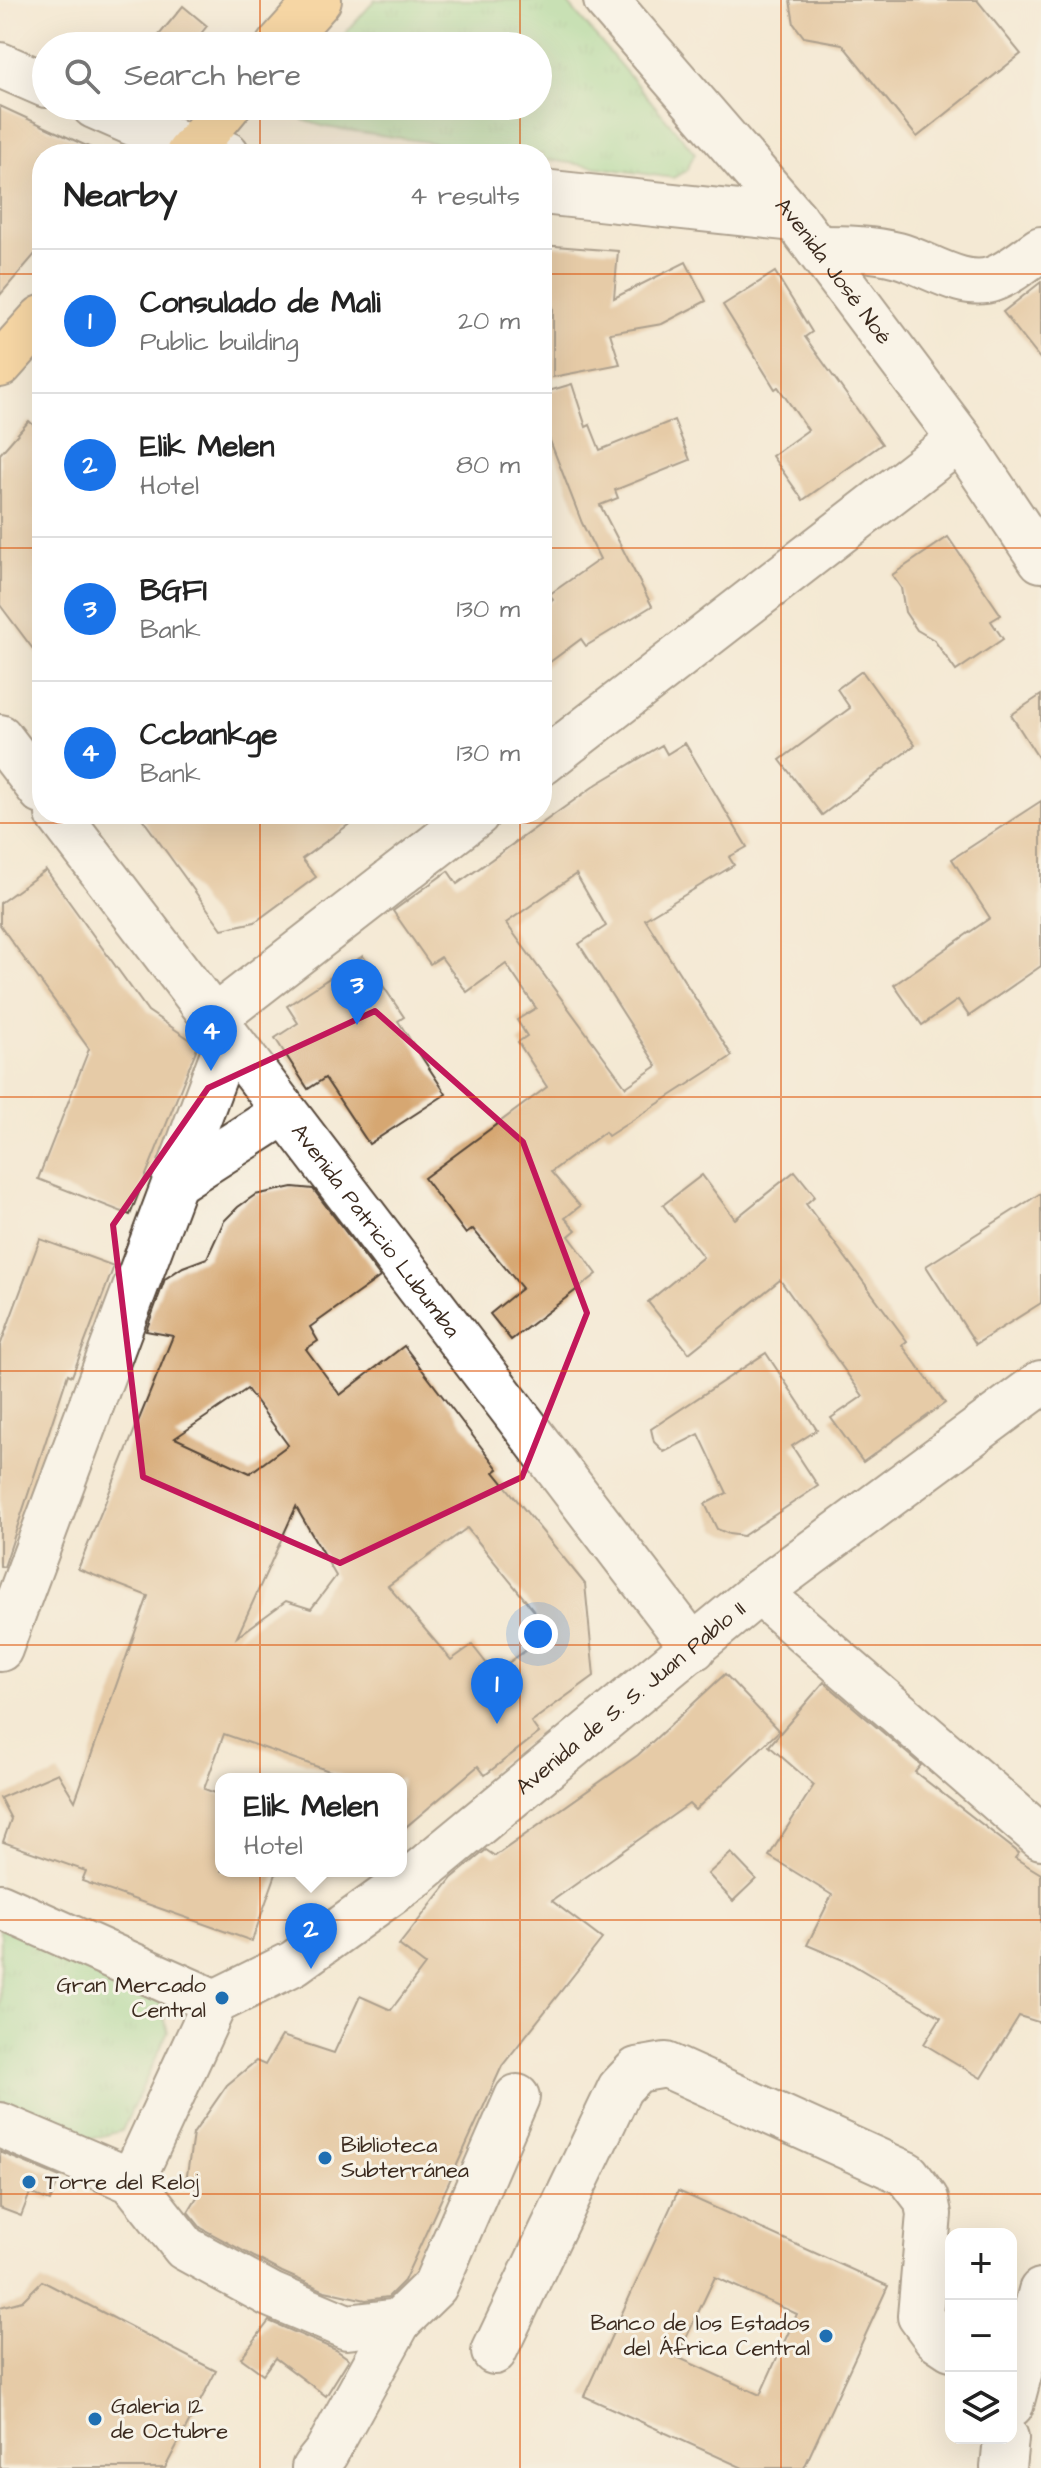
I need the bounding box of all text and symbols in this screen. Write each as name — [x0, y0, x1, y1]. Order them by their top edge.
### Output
search box — [32, 32, 552, 120]
icon: search — [60, 54, 104, 98]
text: Search here — [124, 55, 301, 97]
text: Nearby — [64, 172, 178, 220]
text: 4 results — [410, 178, 520, 214]
street label: Avenida José Noé — [768, 191, 899, 351]
text: Consulado de Mali — [140, 282, 381, 324]
text: 1 — [88, 303, 92, 339]
text: 20 m — [458, 303, 520, 339]
text: Public building — [140, 324, 299, 360]
text: Elik Melen — [140, 426, 274, 468]
text: 2 — [83, 447, 97, 483]
text: 80 m — [456, 447, 520, 483]
text: Hotel — [140, 468, 199, 504]
text: BGFI — [140, 570, 207, 612]
text: 3 — [83, 591, 97, 627]
text: 130 m — [456, 591, 520, 627]
text: Bank — [140, 612, 201, 648]
text: Ccbankge — [140, 714, 277, 756]
text: 4 — [81, 735, 99, 771]
text: 130 m — [456, 735, 520, 771]
text: Bank — [140, 756, 201, 792]
pin: 3 — [331, 959, 383, 1025]
pin: 4 — [185, 1005, 237, 1071]
street label: Avenida Patricio Lubumba — [284, 1117, 467, 1344]
street label: Avenida de S. S. Juan Pablo II — [509, 1594, 752, 1802]
your location — [518, 1614, 558, 1654]
pin: 1 — [471, 1658, 523, 1724]
popup — [215, 1773, 407, 1877]
text: Elik Melen — [244, 1786, 378, 1828]
text: Hotel — [244, 1828, 303, 1864]
pin: 2 — [285, 1903, 337, 1969]
place label: Gran Mercado Central — [57, 1970, 207, 2026]
marker: Gran Mercado Central — [213, 1989, 231, 2007]
place label: Biblioteca Subterránea — [341, 2130, 469, 2186]
marker: Biblioteca Subterránea — [316, 2149, 334, 2167]
place label: Torre del Reloj — [45, 2167, 199, 2198]
marker: Torre del Reloj — [20, 2173, 38, 2191]
map controls — [945, 2228, 1017, 2444]
button: + — [945, 2228, 1017, 2300]
button: − — [945, 2300, 1017, 2372]
place label: Banco de los Estados del África Central — [591, 2308, 810, 2364]
marker: Banco de los Estados del África Central — [817, 2327, 835, 2345]
button: layers — [945, 2372, 1017, 2444]
place label: Galeria 12 de Octubre — [111, 2391, 228, 2447]
marker: Galeria 12 de Octubre — [86, 2410, 104, 2428]

